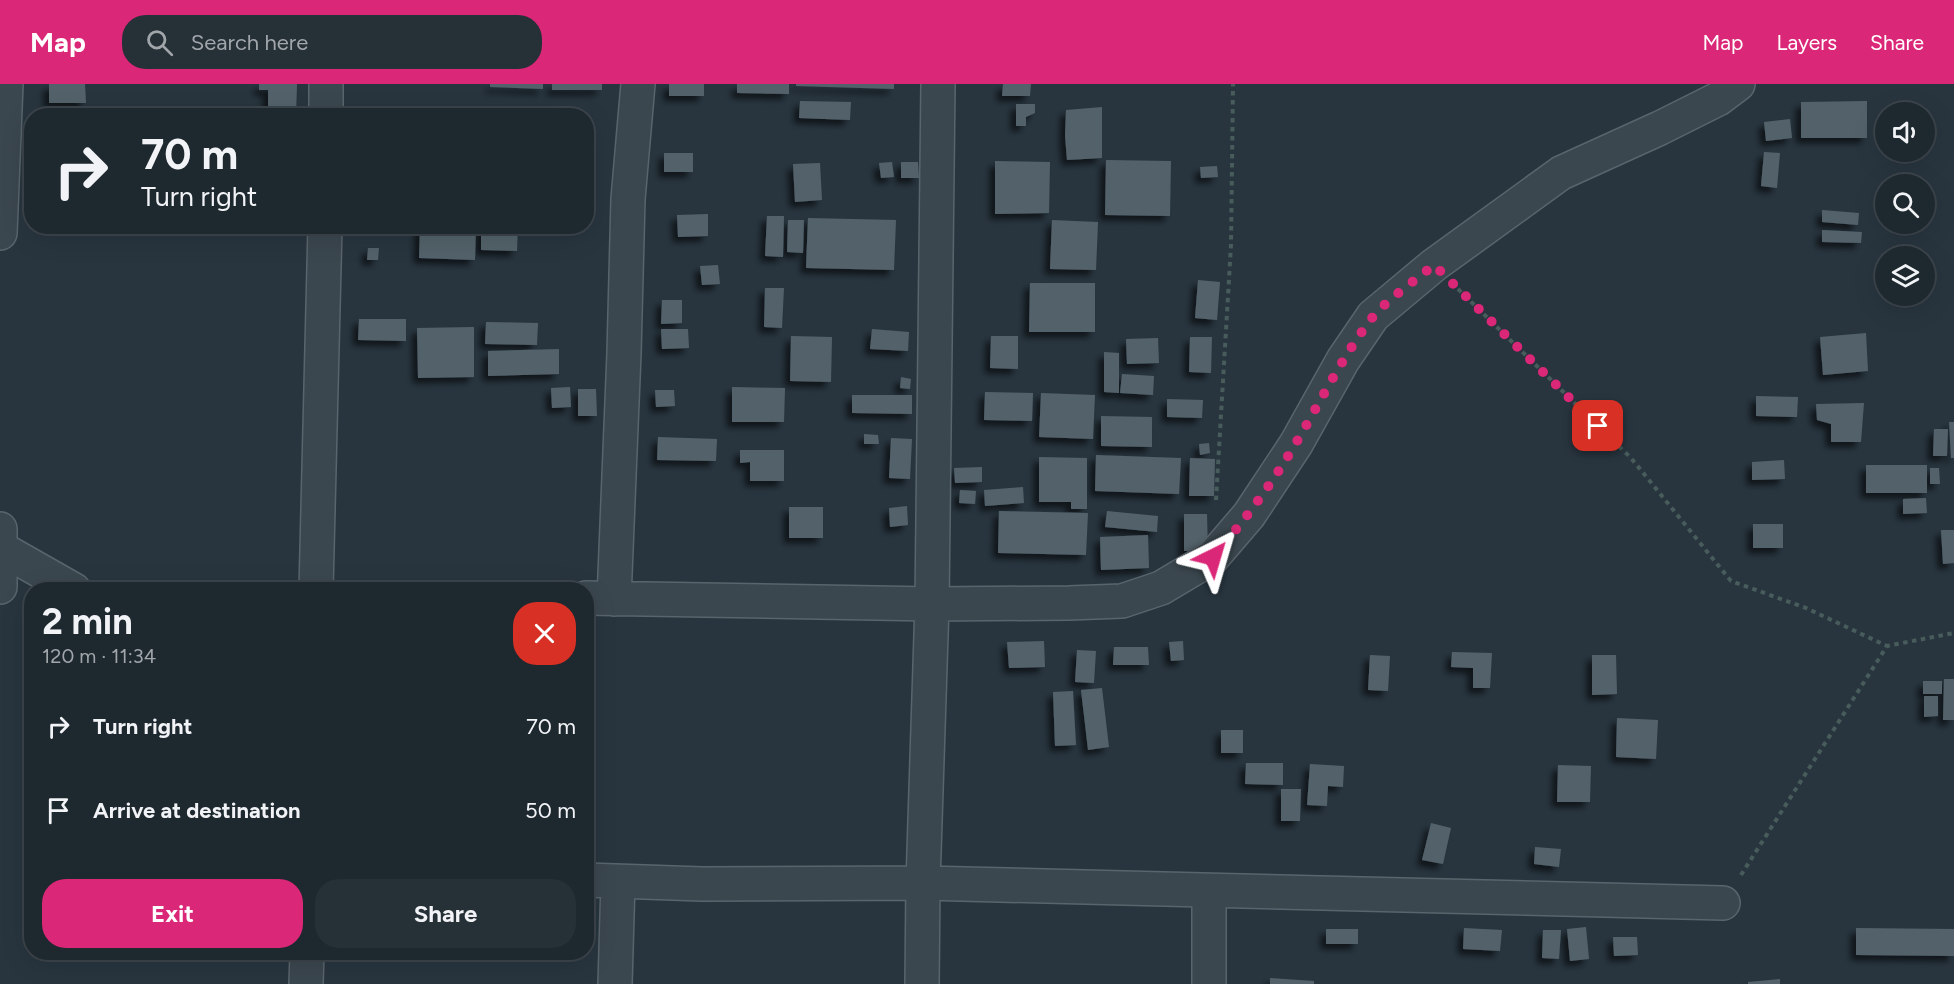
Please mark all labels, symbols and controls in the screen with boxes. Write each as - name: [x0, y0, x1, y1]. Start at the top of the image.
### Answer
- search box: [122, 15, 542, 69]
- text: Map: [30, 25, 86, 59]
- icon: search: [143, 26, 176, 59]
- text: Search here: [191, 29, 308, 56]
- text: Map: [1703, 30, 1743, 55]
- text: Layers: [1776, 30, 1837, 55]
- text: Share: [1870, 30, 1924, 55]
- map controls: [1875, 102, 1935, 306]
- button: sound: [1875, 102, 1935, 162]
- text: 70 m: [141, 129, 238, 180]
- icon: right: [42, 132, 120, 210]
- button: search: [1875, 174, 1935, 234]
- text: Turn right: [141, 180, 257, 213]
- button: layers: [1875, 246, 1935, 306]
- pin: [1572, 400, 1623, 451]
- icon: arrive: [1581, 409, 1614, 442]
- position arrow: [1181, 525, 1245, 589]
- text: 2 min: [42, 600, 133, 643]
- button: close: [513, 602, 576, 665]
- text: 120 m · 11:34: [42, 644, 156, 668]
- icon: right: [42, 710, 75, 743]
- text: Turn right: [93, 713, 192, 740]
- text: 70 m: [526, 713, 576, 740]
- icon: arrive: [42, 794, 75, 827]
- text: Arrive at destination: [93, 797, 301, 824]
- text: 50 m: [525, 797, 576, 824]
- button: Exit: [42, 879, 303, 948]
- button: Share: [315, 879, 576, 948]

